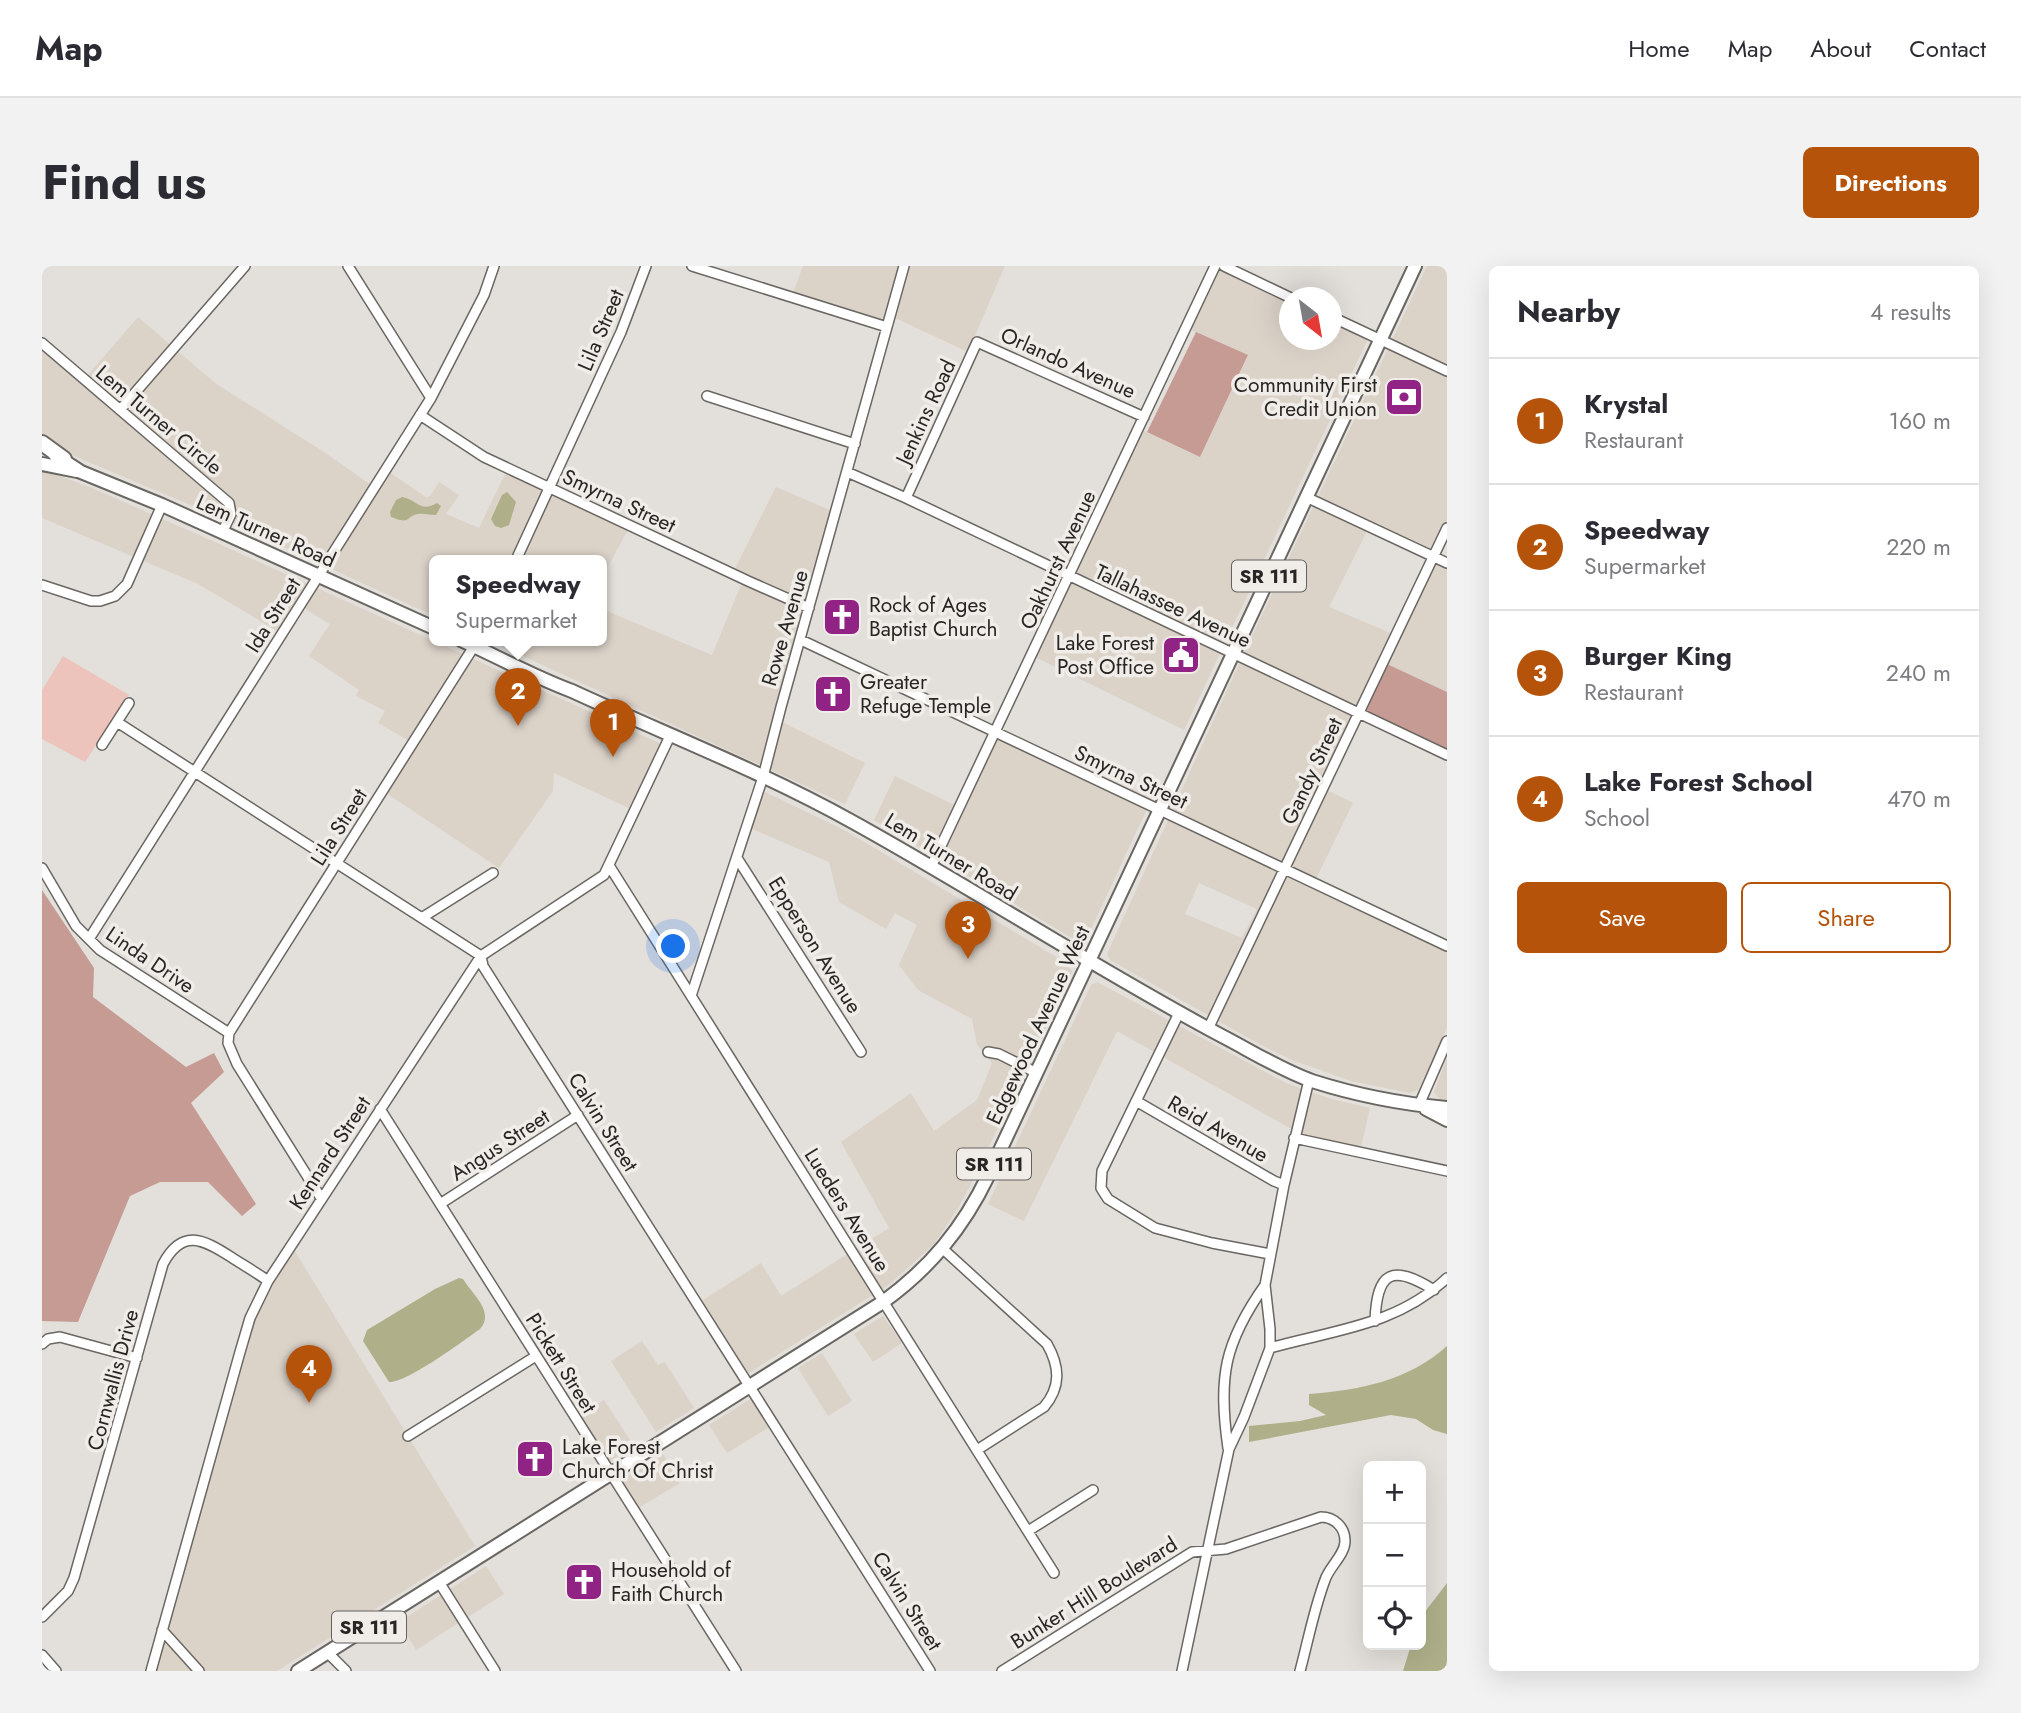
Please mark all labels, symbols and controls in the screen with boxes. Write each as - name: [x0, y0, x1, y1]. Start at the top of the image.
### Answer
- text: Map: [35, 25, 103, 72]
- text: Home: [1628, 31, 1690, 66]
- text: Map: [1728, 31, 1772, 66]
- text: About: [1810, 31, 1871, 66]
- text: Contact: [1909, 31, 1986, 66]
- text: Find us: [42, 147, 206, 217]
- button: Directions: [1803, 147, 1979, 218]
- street label: Lila Street: [570, 284, 632, 376]
- north arrow: [1279, 287, 1342, 350]
- text: Nearby: [1517, 290, 1620, 333]
- text: 4 results: [1870, 295, 1951, 329]
- street label: Orlando Avenue: [996, 320, 1140, 406]
- street label: Jenkins Road: [887, 355, 963, 472]
- street label: Lem Turner Circle: [89, 358, 229, 482]
- place label: Community First Credit Union: [1234, 370, 1377, 424]
- bank icon: Community First Credit Union: [1383, 376, 1425, 418]
- text: Krystal: [1584, 385, 1668, 423]
- text: 1: [1534, 404, 1546, 438]
- text: 160 m: [1889, 404, 1951, 438]
- text: Restaurant: [1584, 423, 1683, 457]
- street label: Smyrna Street: [557, 462, 681, 540]
- street label: Oakhurst Avenue: [1013, 485, 1103, 634]
- street label: Lem Turner Road: [191, 487, 341, 575]
- text: Speedway: [1584, 511, 1709, 549]
- text: 2: [1532, 530, 1548, 564]
- text: 220 m: [1886, 530, 1951, 564]
- text: Supermarket: [1584, 549, 1706, 583]
- popup: [429, 555, 607, 646]
- street label: Tallahassee Avenue: [1090, 557, 1256, 655]
- road number: SR 111: [1232, 560, 1306, 592]
- text: Speedway: [455, 565, 581, 603]
- street label: Rowe Avenue: [754, 566, 816, 690]
- street label: Ida Street: [238, 572, 308, 658]
- place label: Rock of Ages Baptist Church: [869, 590, 997, 644]
- church icon: Rock of Ages Baptist Church: [821, 596, 863, 638]
- text: Supermarket: [455, 603, 577, 637]
- place label: Lake Forest Post Office: [1056, 628, 1154, 682]
- public building icon: Lake Forest Post Office: [1160, 634, 1202, 676]
- text: Burger King: [1584, 637, 1732, 675]
- text: 3: [1533, 656, 1547, 690]
- text: 240 m: [1886, 656, 1951, 690]
- place label: Greater Refuge Temple: [860, 667, 991, 721]
- pin: 2: [495, 668, 541, 726]
- church icon: Greater Refuge Temple: [812, 673, 854, 715]
- text: Restaurant: [1584, 675, 1683, 709]
- pin: 1: [590, 699, 636, 757]
- street label: Gandy Street: [1274, 713, 1350, 829]
- street label: Smyrna Street: [1069, 738, 1193, 816]
- text: Lake Forest School: [1584, 763, 1813, 801]
- street label: Lila Street: [303, 782, 375, 872]
- text: 4: [1532, 782, 1548, 816]
- text: 470 m: [1887, 782, 1951, 816]
- text: School: [1584, 801, 1650, 835]
- street label: Lem Turner Road: [879, 806, 1023, 908]
- street label: Epperson Avenue: [761, 871, 869, 1019]
- button: Save: [1517, 882, 1727, 953]
- button: Share: [1741, 882, 1951, 953]
- pin: 3: [945, 901, 991, 959]
- street label: Linda Drive: [100, 919, 200, 1001]
- street label: Edgewood Avenue West: [979, 921, 1097, 1129]
- your location: [656, 929, 690, 963]
- street label: Calvin Street: [561, 1067, 645, 1177]
- street label: Reid Avenue: [1162, 1088, 1274, 1170]
- street label: Kennard Street: [282, 1090, 378, 1216]
- street label: Angus Street: [445, 1102, 555, 1188]
- street label: Lueders Avenue: [797, 1142, 897, 1278]
- road number: SR 111: [957, 1148, 1031, 1180]
- street label: Cornwallis Drive: [80, 1306, 146, 1454]
- street label: Pickett Street: [518, 1307, 604, 1419]
- pin: 4: [286, 1345, 332, 1403]
- place label: Lake Forest Church Of Christ: [562, 1432, 713, 1486]
- church icon: Lake Forest Church Of Christ: [514, 1438, 556, 1480]
- map controls: [1363, 1461, 1426, 1650]
- button: +: [1363, 1461, 1426, 1524]
- button: −: [1363, 1524, 1426, 1587]
- street label: Bunker Hill Boulevard: [1005, 1530, 1183, 1656]
- street label: Calvin Street: [865, 1546, 949, 1656]
- place label: Household of Faith Church: [611, 1555, 732, 1609]
- church icon: Household of Faith Church: [563, 1561, 605, 1603]
- button: locate: [1363, 1587, 1426, 1650]
- road number: SR 111: [332, 1611, 406, 1642]

